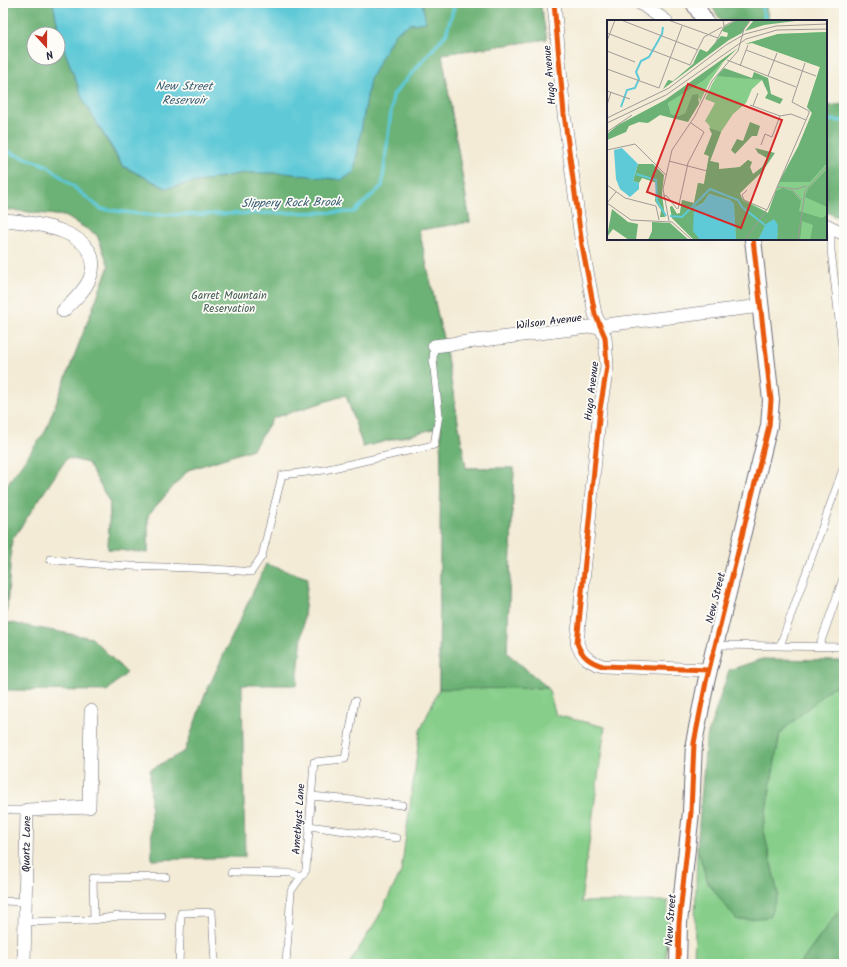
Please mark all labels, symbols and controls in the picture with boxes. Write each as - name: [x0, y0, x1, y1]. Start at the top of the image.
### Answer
- inset map: [607, 20, 827, 240]
- north arrow: [26, 26, 66, 66]
- street label: Hugo Avenue: [538, 44, 562, 106]
- text: N: [43, 45, 56, 64]
- water label: New Street Reservoir: [156, 77, 215, 110]
- water label: Slippery Rock Brook: [241, 193, 343, 213]
- park label: Garret Mountain Reservation: [191, 287, 267, 318]
- street label: Wilson Avenue: [515, 309, 583, 335]
- street label: Hugo Avenue: [579, 360, 605, 422]
- street label: New Street: [701, 570, 731, 625]
- street label: Amethyst Lane: [288, 783, 310, 855]
- street label: Quartz Lane: [18, 815, 36, 872]
- street label: New Street: [660, 893, 682, 947]

